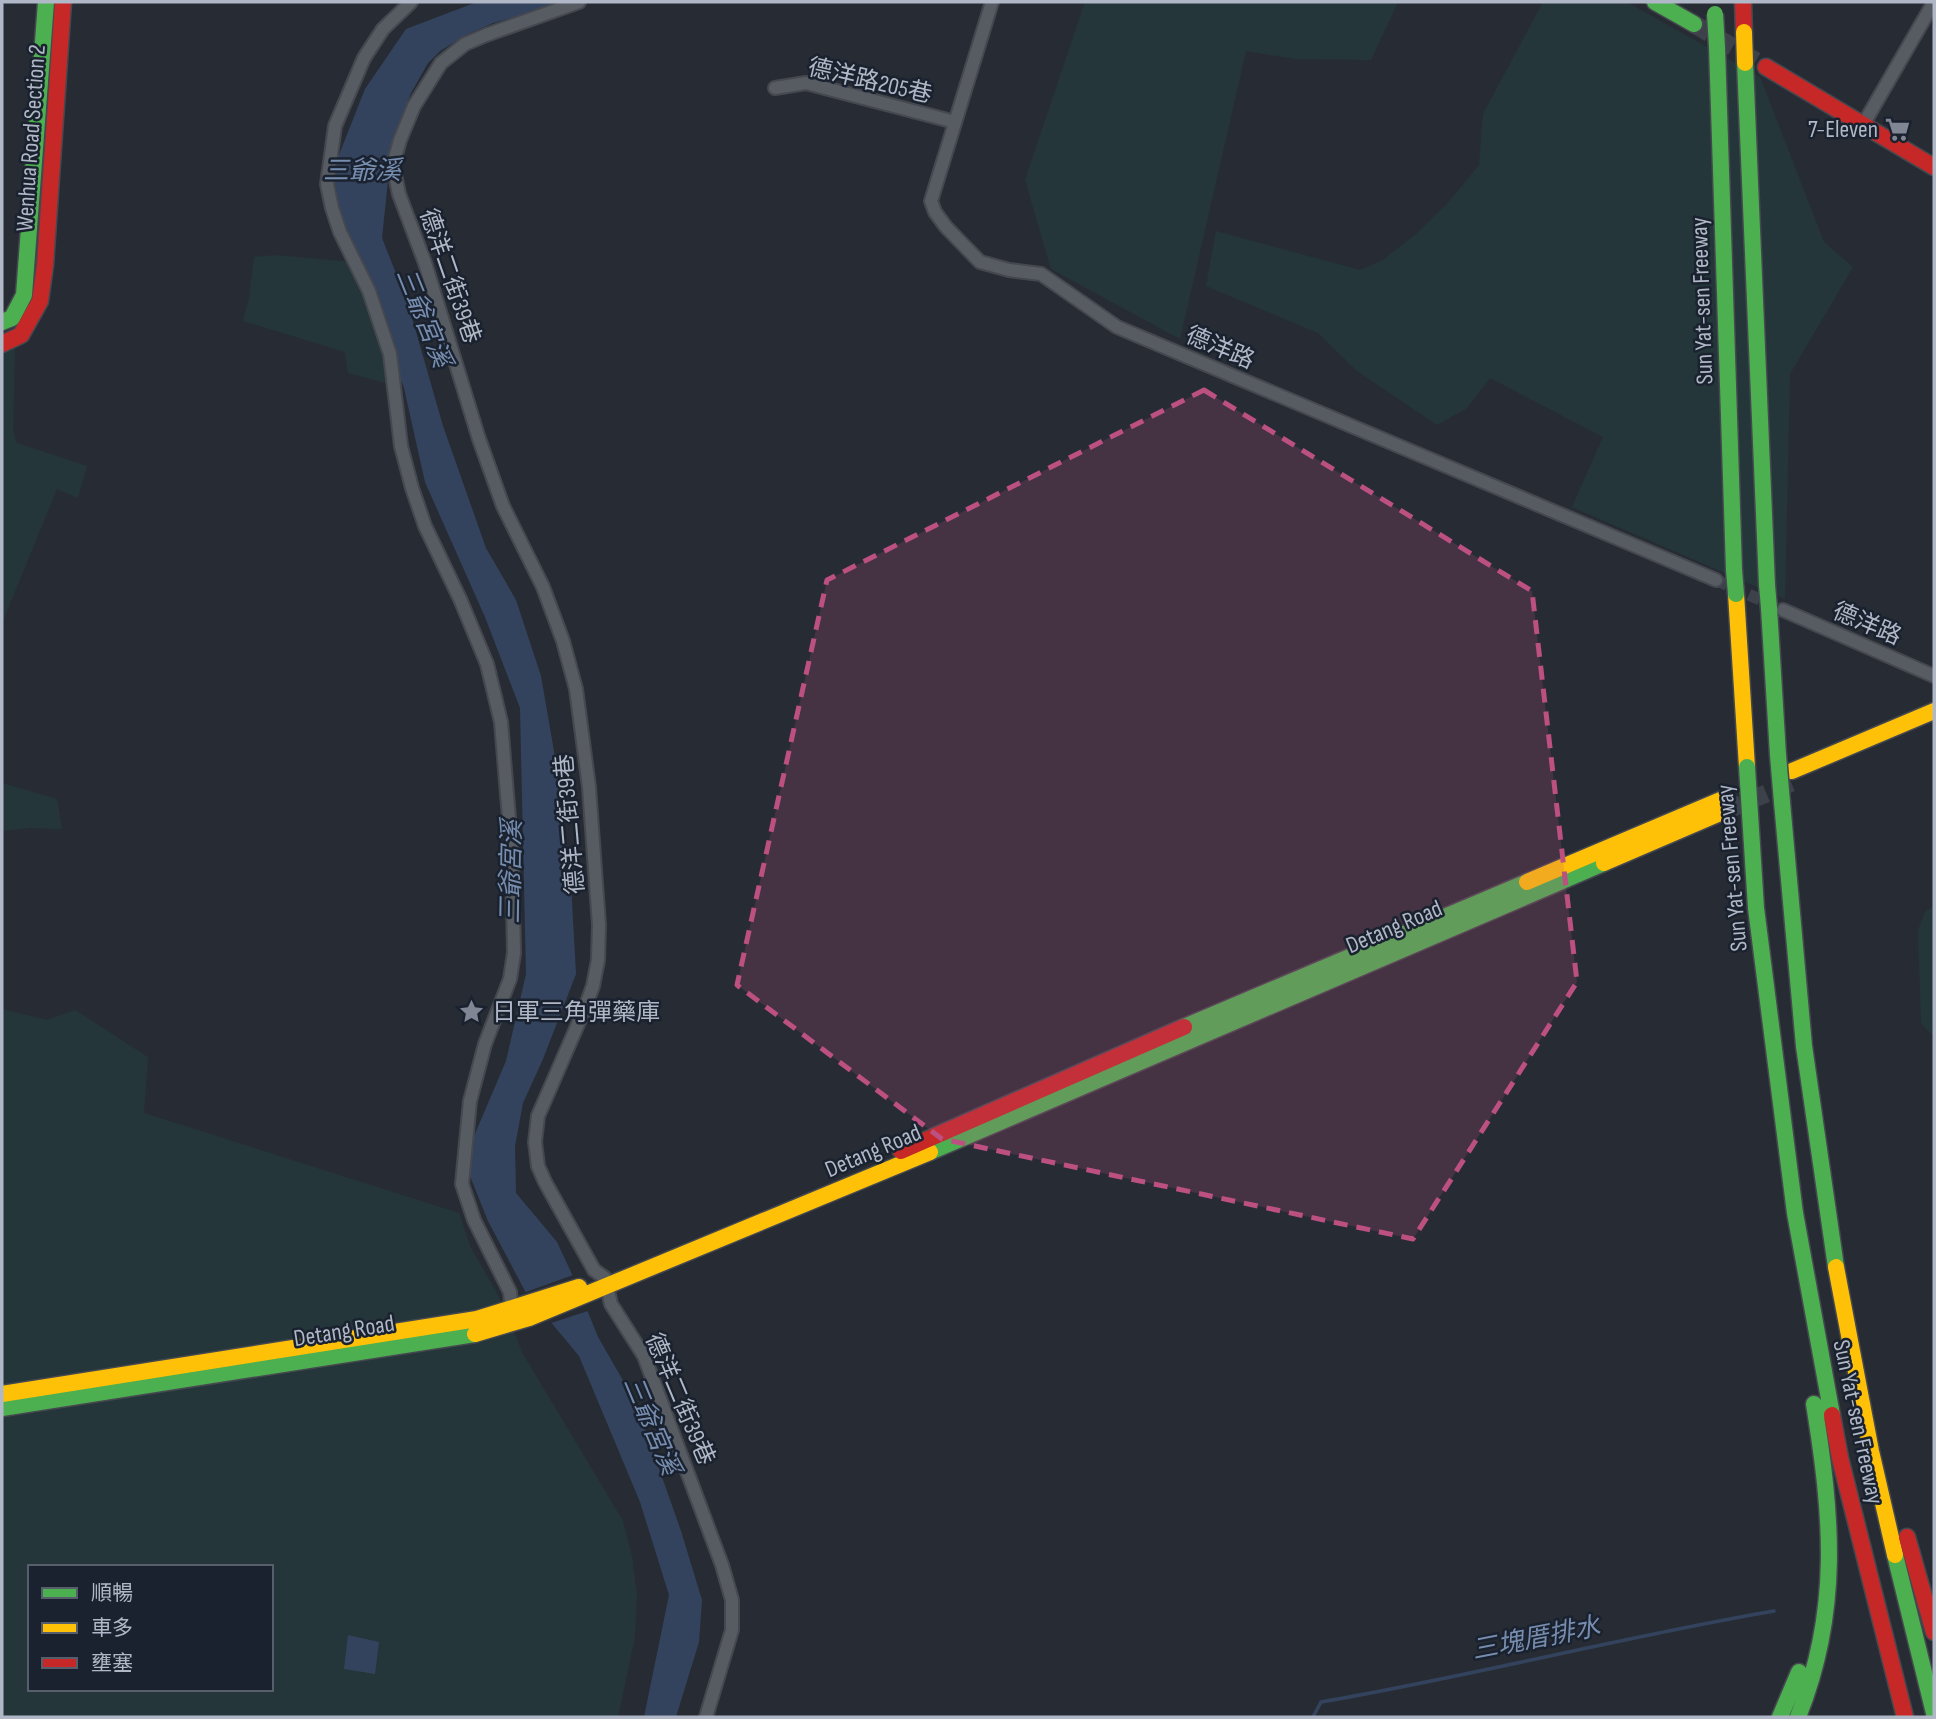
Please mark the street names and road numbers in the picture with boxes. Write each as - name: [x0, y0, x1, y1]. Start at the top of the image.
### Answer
- street label: Wenhua Road Section 2: [10, 44, 52, 232]
- street label: 德洋路205巷: [805, 53, 935, 109]
- street label: 德洋二街39巷: [413, 205, 487, 347]
- street label: Sun Yat-sen Freeway: [1685, 217, 1719, 385]
- street label: 德洋路: [1181, 321, 1259, 375]
- street label: 德洋路: [1828, 597, 1906, 651]
- street label: 德洋二街39巷: [549, 753, 591, 895]
- street label: Sun Yat-sen Freeway: [1710, 783, 1754, 953]
- street label: Detang Road: [1342, 894, 1446, 960]
- street label: Detang Road: [821, 1118, 925, 1184]
- street label: Detang Road: [292, 1309, 396, 1353]
- street label: 德洋二街39巷: [639, 1329, 721, 1469]
- street label: Sun Yat-sen Freeway: [1826, 1337, 1890, 1507]

